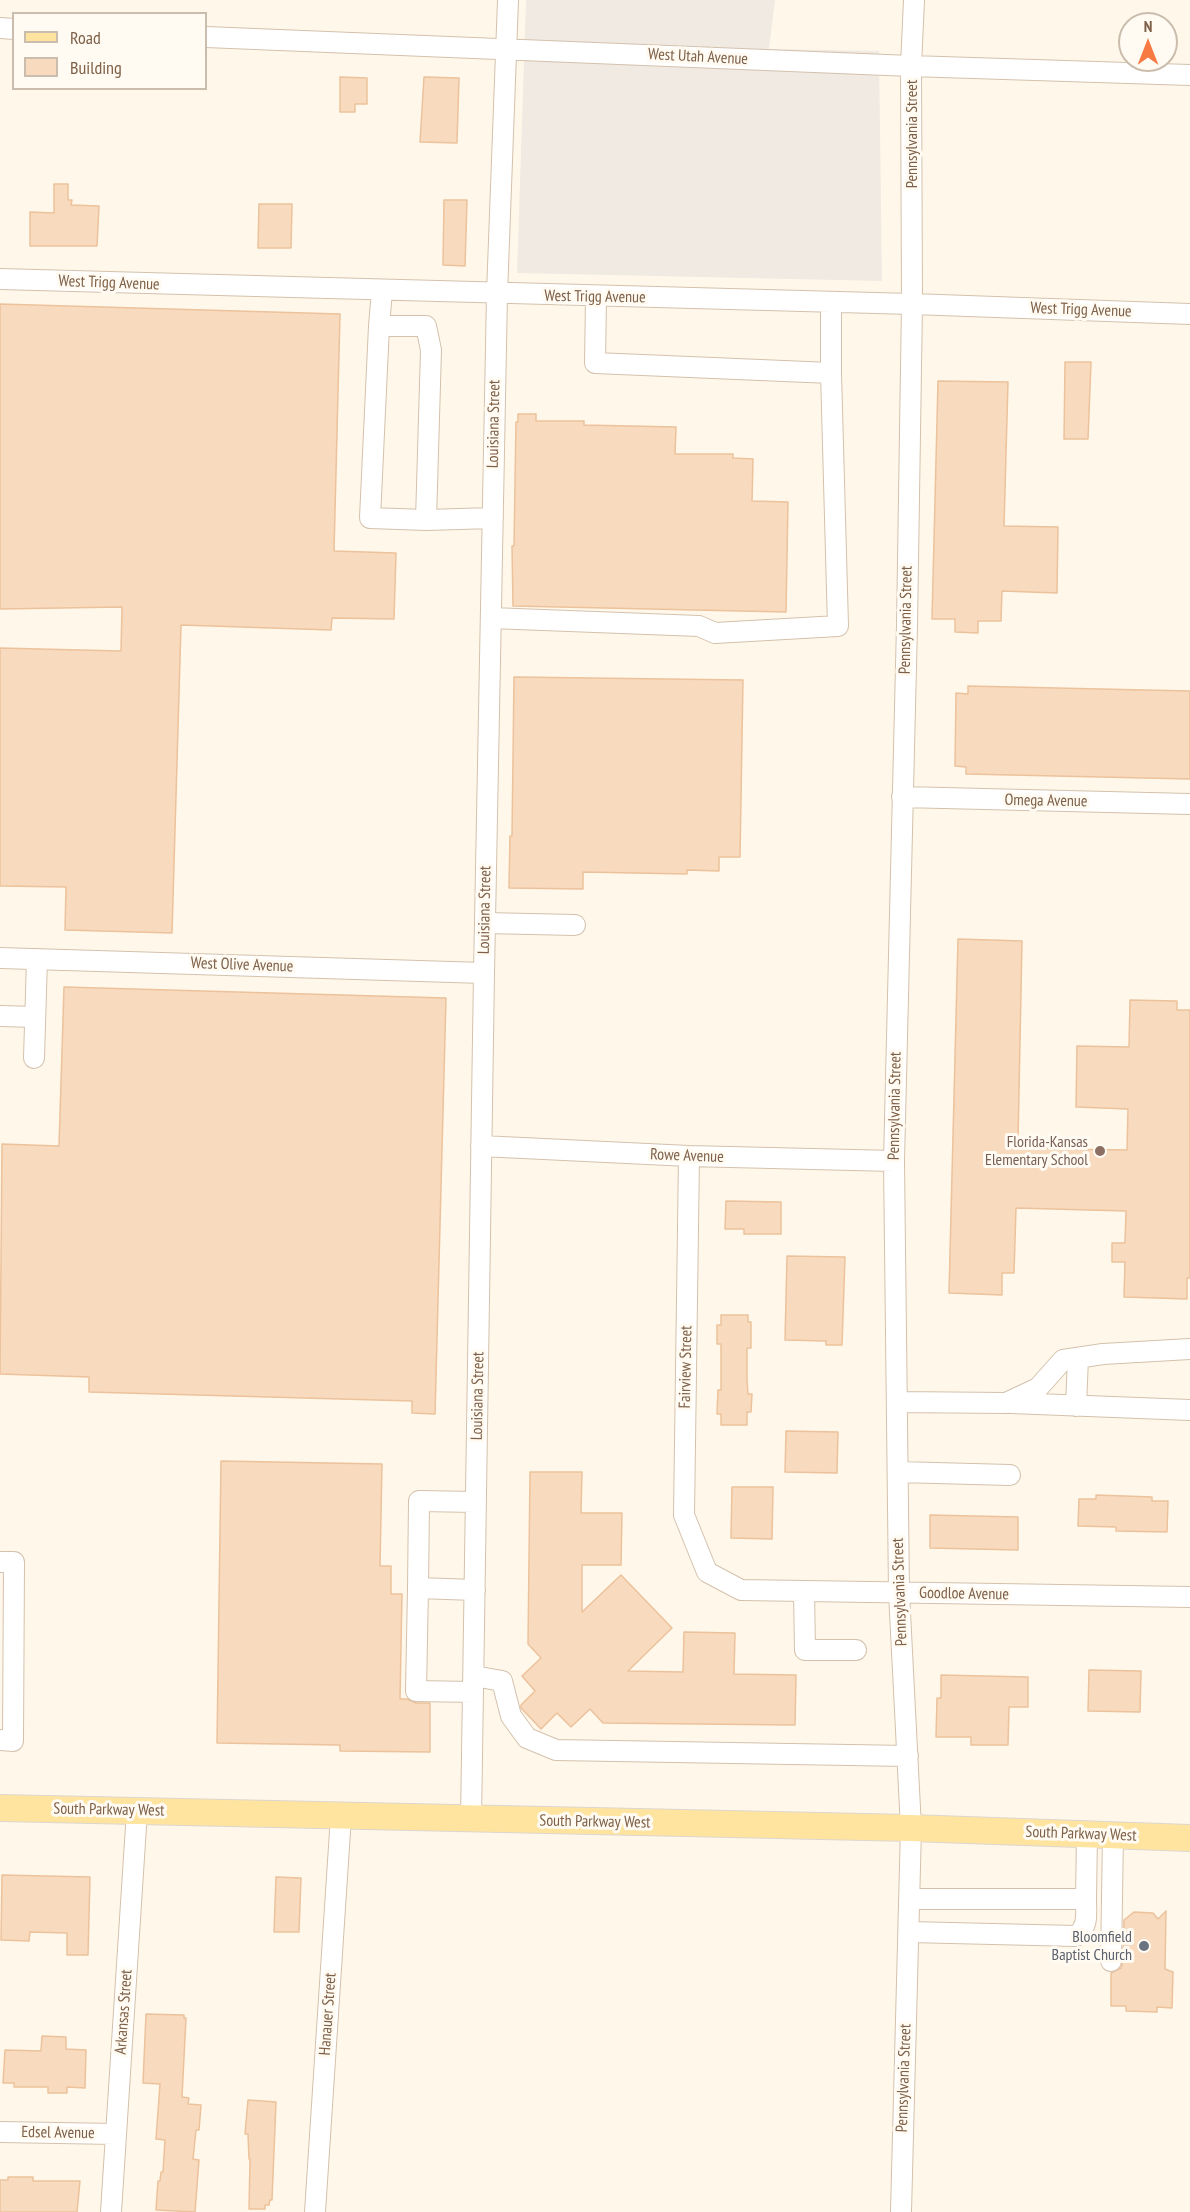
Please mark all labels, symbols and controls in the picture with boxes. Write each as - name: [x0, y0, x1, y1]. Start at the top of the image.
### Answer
- legend: [12, 12, 207, 90]
- north arrow: [1118, 12, 1178, 72]
- text: N: [1144, 16, 1152, 36]
- text: Road: [70, 26, 101, 49]
- street label: West Utah Avenue: [648, 45, 748, 69]
- text: Building: [70, 56, 122, 79]
- street label: Pennsylvania Street: [902, 80, 922, 188]
- street label: West Trigg Avenue: [58, 272, 160, 294]
- street label: West Trigg Avenue: [544, 287, 646, 307]
- street label: West Trigg Avenue: [1030, 299, 1132, 321]
- street label: Louisiana Street: [484, 380, 504, 468]
- street label: Pennsylvania Street: [895, 566, 917, 674]
- street label: Omega Avenue: [1004, 791, 1088, 811]
- street label: Louisiana Street: [475, 866, 495, 954]
- street label: West Olive Avenue: [190, 954, 294, 976]
- street label: Pennsylvania Street: [884, 1052, 906, 1160]
- place label: Florida-Kansas Elementary School: [985, 1132, 1088, 1170]
- marker: Florida-Kansas Elementary School: [1093, 1144, 1107, 1158]
- street label: Rowe Avenue: [650, 1145, 724, 1167]
- street label: Fairview Street: [676, 1325, 696, 1409]
- street label: Louisiana Street: [468, 1352, 488, 1440]
- street label: Pennsylvania Street: [889, 1537, 911, 1647]
- street label: Goodloe Avenue: [919, 1584, 1009, 1604]
- street label: South Parkway West: [53, 1799, 165, 1821]
- street label: South Parkway West: [539, 1811, 651, 1833]
- street label: South Parkway West: [1025, 1822, 1137, 1846]
- place label: Bloomfield Baptist Church: [1052, 1927, 1132, 1965]
- marker: Bloomfield Baptist Church: [1137, 1939, 1151, 1953]
- street label: Arkansas Street: [111, 1969, 137, 2055]
- street label: Hanauer Street: [316, 1972, 340, 2056]
- street label: Pennsylvania Street: [893, 2023, 915, 2133]
- street label: Edsel Avenue: [21, 2123, 95, 2143]

